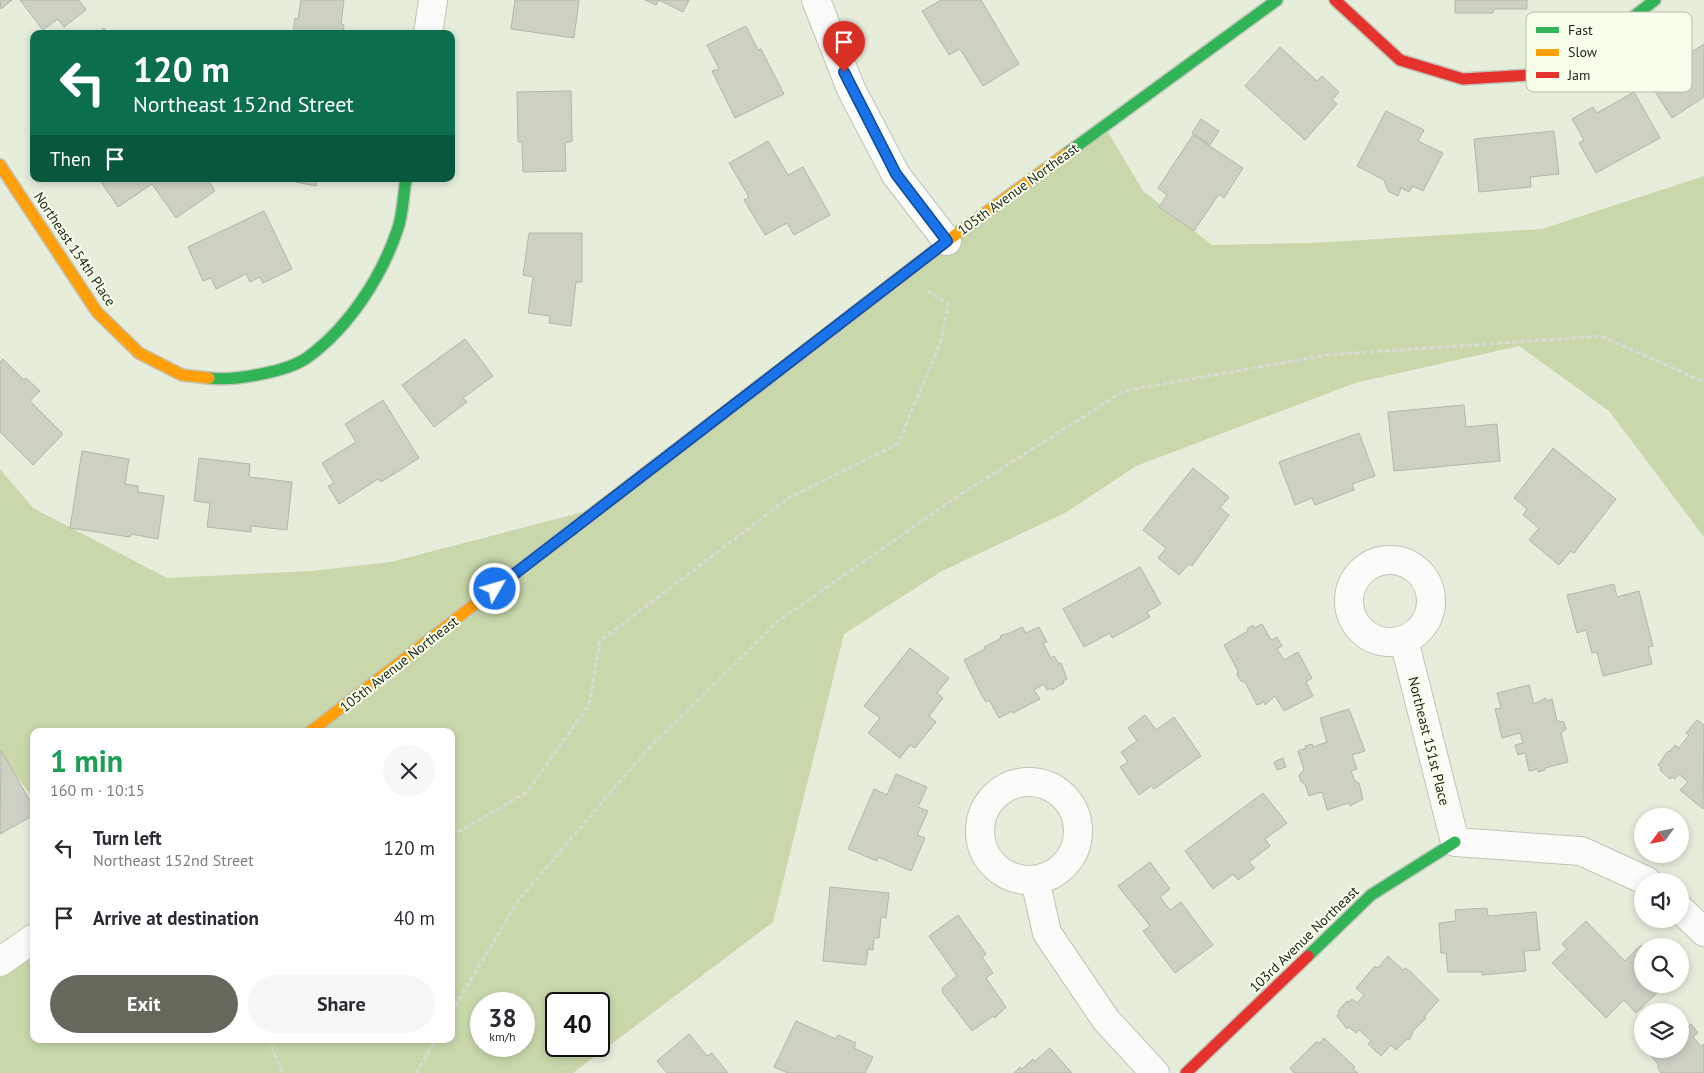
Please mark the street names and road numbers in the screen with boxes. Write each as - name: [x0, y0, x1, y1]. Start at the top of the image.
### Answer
- street label: 105th Avenue Northeast: [954, 139, 1082, 239]
- street label: Northeast 154th Place: [30, 188, 120, 310]
- street label: 105th Avenue Northeast: [336, 612, 462, 716]
- street label: Northeast 151st Place: [1404, 675, 1454, 807]
- street label: 103rd Avenue Northeast: [1246, 882, 1363, 996]

